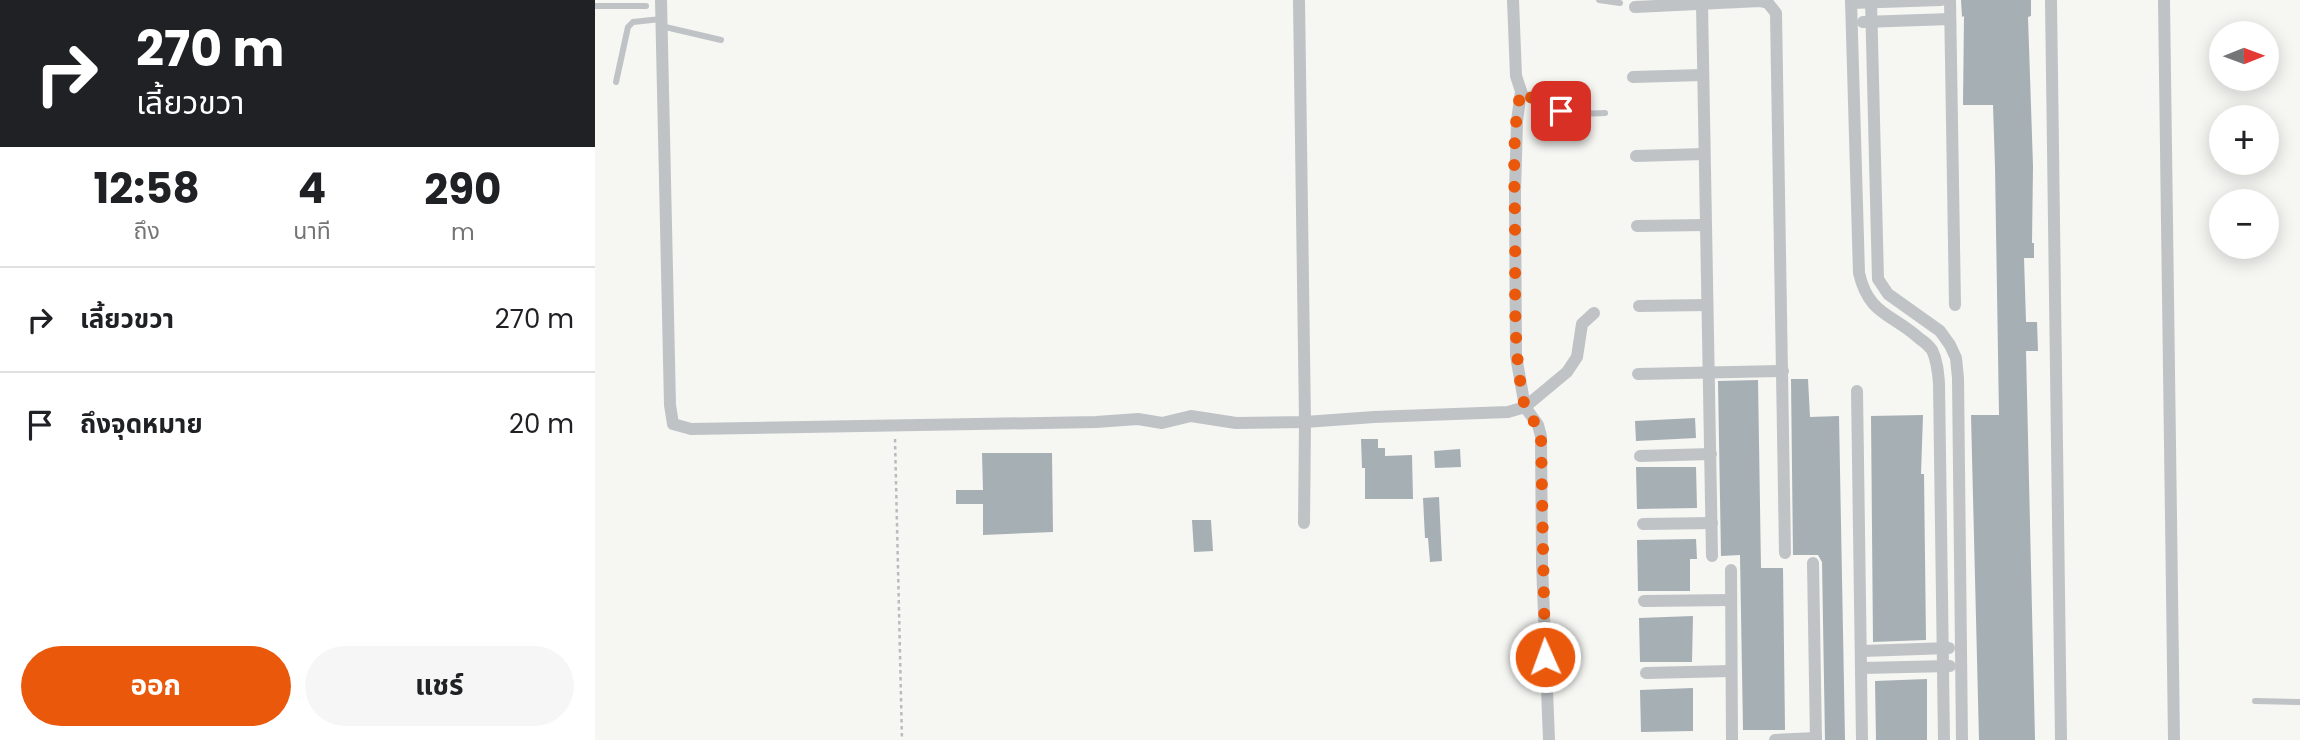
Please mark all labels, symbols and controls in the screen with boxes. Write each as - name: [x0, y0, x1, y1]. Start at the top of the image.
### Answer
- text: 270 m: [136, 15, 284, 83]
- north arrow: [2209, 21, 2279, 91]
- map controls: [2209, 21, 2279, 259]
- icon: right: [21, 28, 112, 119]
- text: เลี้ยวขวา: [136, 80, 244, 125]
- pin: [1531, 81, 1591, 141]
- icon: arrive: [1542, 92, 1580, 130]
- button: +: [2209, 105, 2279, 175]
- text: 12:58: [94, 159, 200, 218]
- text: 4: [298, 159, 326, 218]
- text: 290: [424, 160, 501, 219]
- button: −: [2209, 189, 2279, 259]
- text: ถึง: [134, 215, 160, 247]
- text: นาที: [293, 215, 331, 247]
- text: m: [451, 216, 475, 248]
- icon: right: [21, 301, 59, 339]
- text: เลี้ยวขวา: [80, 301, 174, 337]
- text: 270 m: [495, 301, 574, 337]
- icon: arrive: [21, 406, 59, 444]
- text: ถึงจุดหมาย: [80, 406, 203, 442]
- text: 20 m: [509, 406, 574, 442]
- position arrow: [1508, 620, 1582, 694]
- button: ออก: [21, 646, 291, 726]
- button: แชร์: [305, 646, 574, 726]

